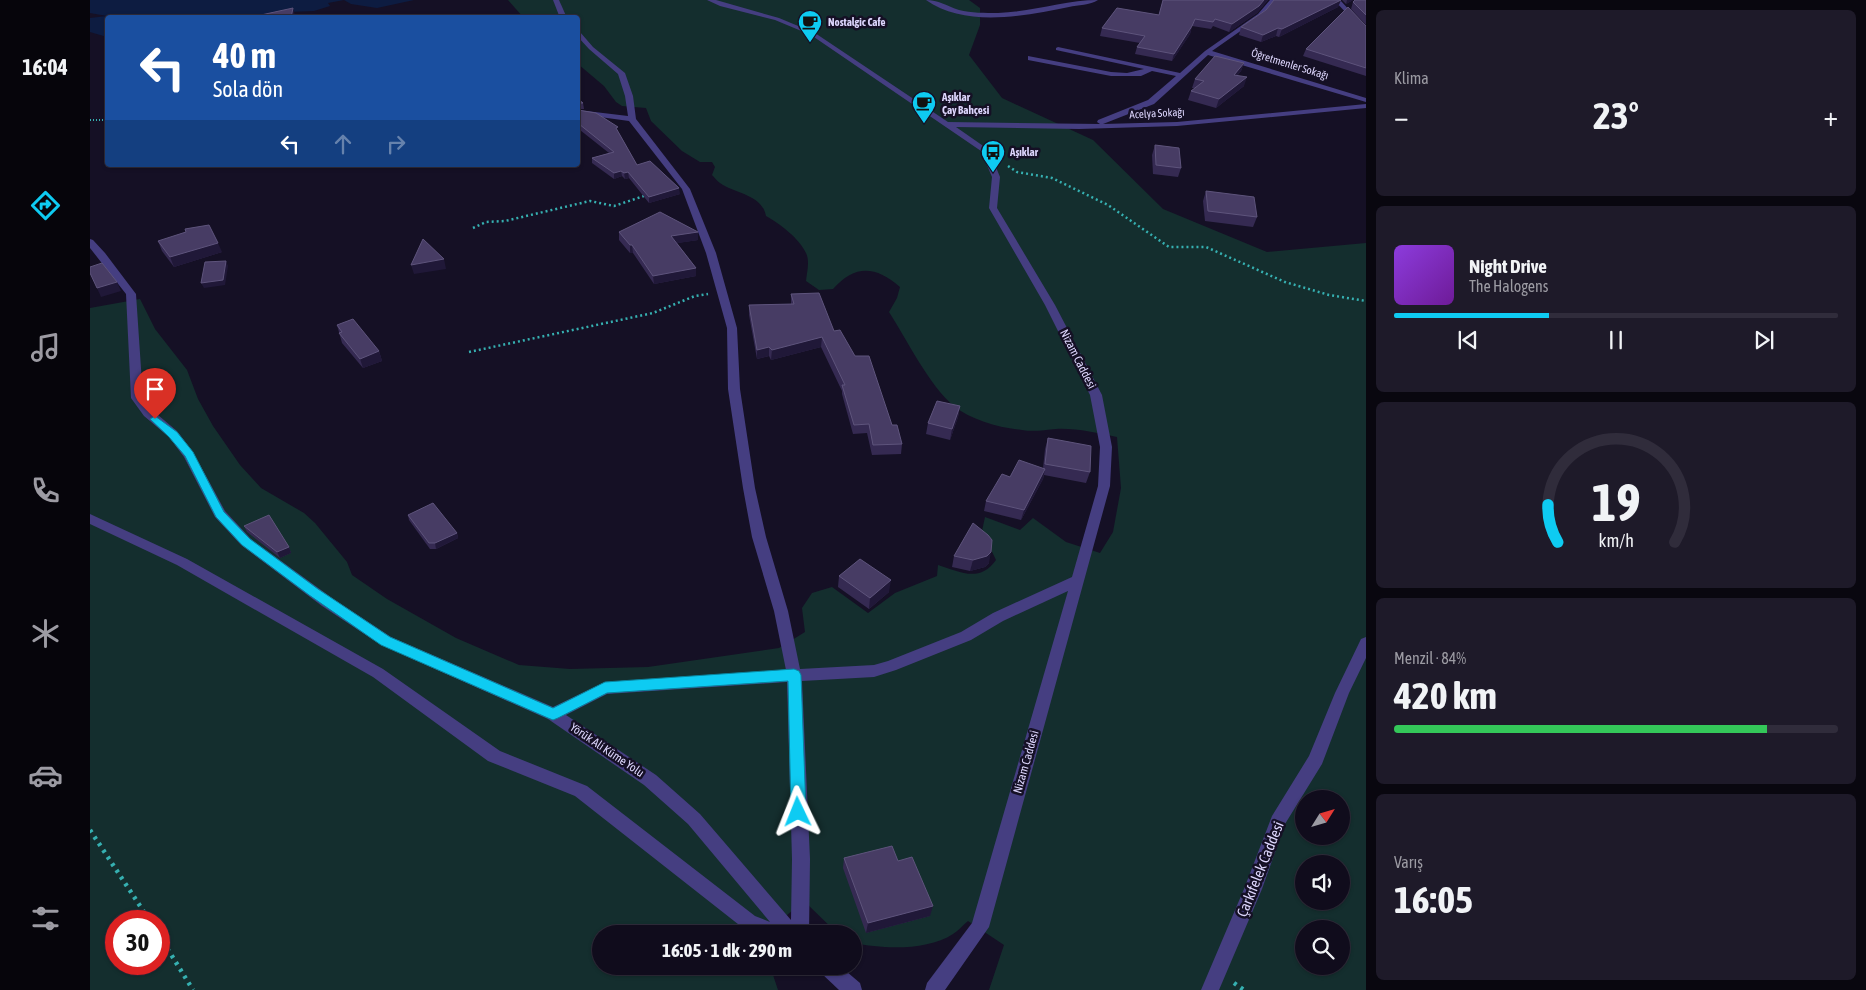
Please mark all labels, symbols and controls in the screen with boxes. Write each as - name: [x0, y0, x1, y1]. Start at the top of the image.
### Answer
- cafe icon: Nostalgic Cafe: [797, 9, 823, 43]
- place label: Nostalgic Cafe: [828, 16, 886, 28]
- icon: left: [130, 35, 195, 100]
- text: 40 m: [213, 35, 276, 75]
- street label: Öğretmenler Sokağı: [1250, 47, 1330, 81]
- text: 16:04: [22, 54, 68, 80]
- text: Klima: [1394, 69, 1429, 87]
- text: Sola dön: [213, 76, 283, 102]
- cafe icon: Aşıklar Çay Bahçesi: [911, 90, 937, 124]
- place label: Aşıklar Çay Bahçesi: [941, 91, 990, 116]
- text: 23°: [1593, 94, 1639, 137]
- text: −: [1394, 100, 1409, 132]
- text: +: [1823, 100, 1838, 132]
- street label: Acelya Sokağı: [1129, 106, 1185, 120]
- icon: left: [276, 130, 304, 158]
- icon: ahead: [329, 130, 357, 158]
- icon: right: [382, 130, 410, 158]
- bus stop icon: Aşıklar: [980, 139, 1006, 173]
- place label: Aşıklar: [1009, 146, 1039, 158]
- icon: directions: [28, 188, 63, 223]
- text: Night Drive: [1469, 255, 1547, 277]
- text: The Halogens: [1469, 277, 1549, 295]
- icon: previous: [1454, 326, 1482, 354]
- icon: pause: [1602, 326, 1630, 354]
- icon: next: [1750, 326, 1778, 354]
- street label: Nizam Caddesi: [1057, 327, 1099, 391]
- icon: music: [28, 330, 63, 365]
- pin: [134, 368, 176, 419]
- icon: arrive: [141, 375, 169, 403]
- text: 19: [1592, 472, 1640, 532]
- icon: phone: [28, 473, 63, 508]
- text: km/h: [1598, 530, 1634, 551]
- icon: climate: [28, 616, 63, 651]
- text: Menzil · 84%: [1394, 649, 1466, 667]
- text: 420 km: [1394, 674, 1497, 717]
- street label: Yörük Ali Küme Yolu: [567, 720, 647, 780]
- street label: Nizam Caddesi: [1010, 729, 1042, 795]
- icon: car: [28, 758, 63, 793]
- position arrow: [771, 785, 823, 837]
- north arrow: [1295, 790, 1350, 845]
- map controls: [1295, 790, 1350, 975]
- street label: Çarkıfelek Caddesi: [1233, 819, 1287, 919]
- text: Varış: [1394, 853, 1423, 871]
- button: sound: [1295, 855, 1350, 910]
- text: 16:05: [1394, 878, 1473, 921]
- icon: filters: [28, 901, 63, 936]
- speed limit sign: 30: [105, 910, 170, 975]
- button: search: [1295, 920, 1350, 975]
- text: 16:05 · 1 dk · 290 m: [662, 939, 792, 961]

